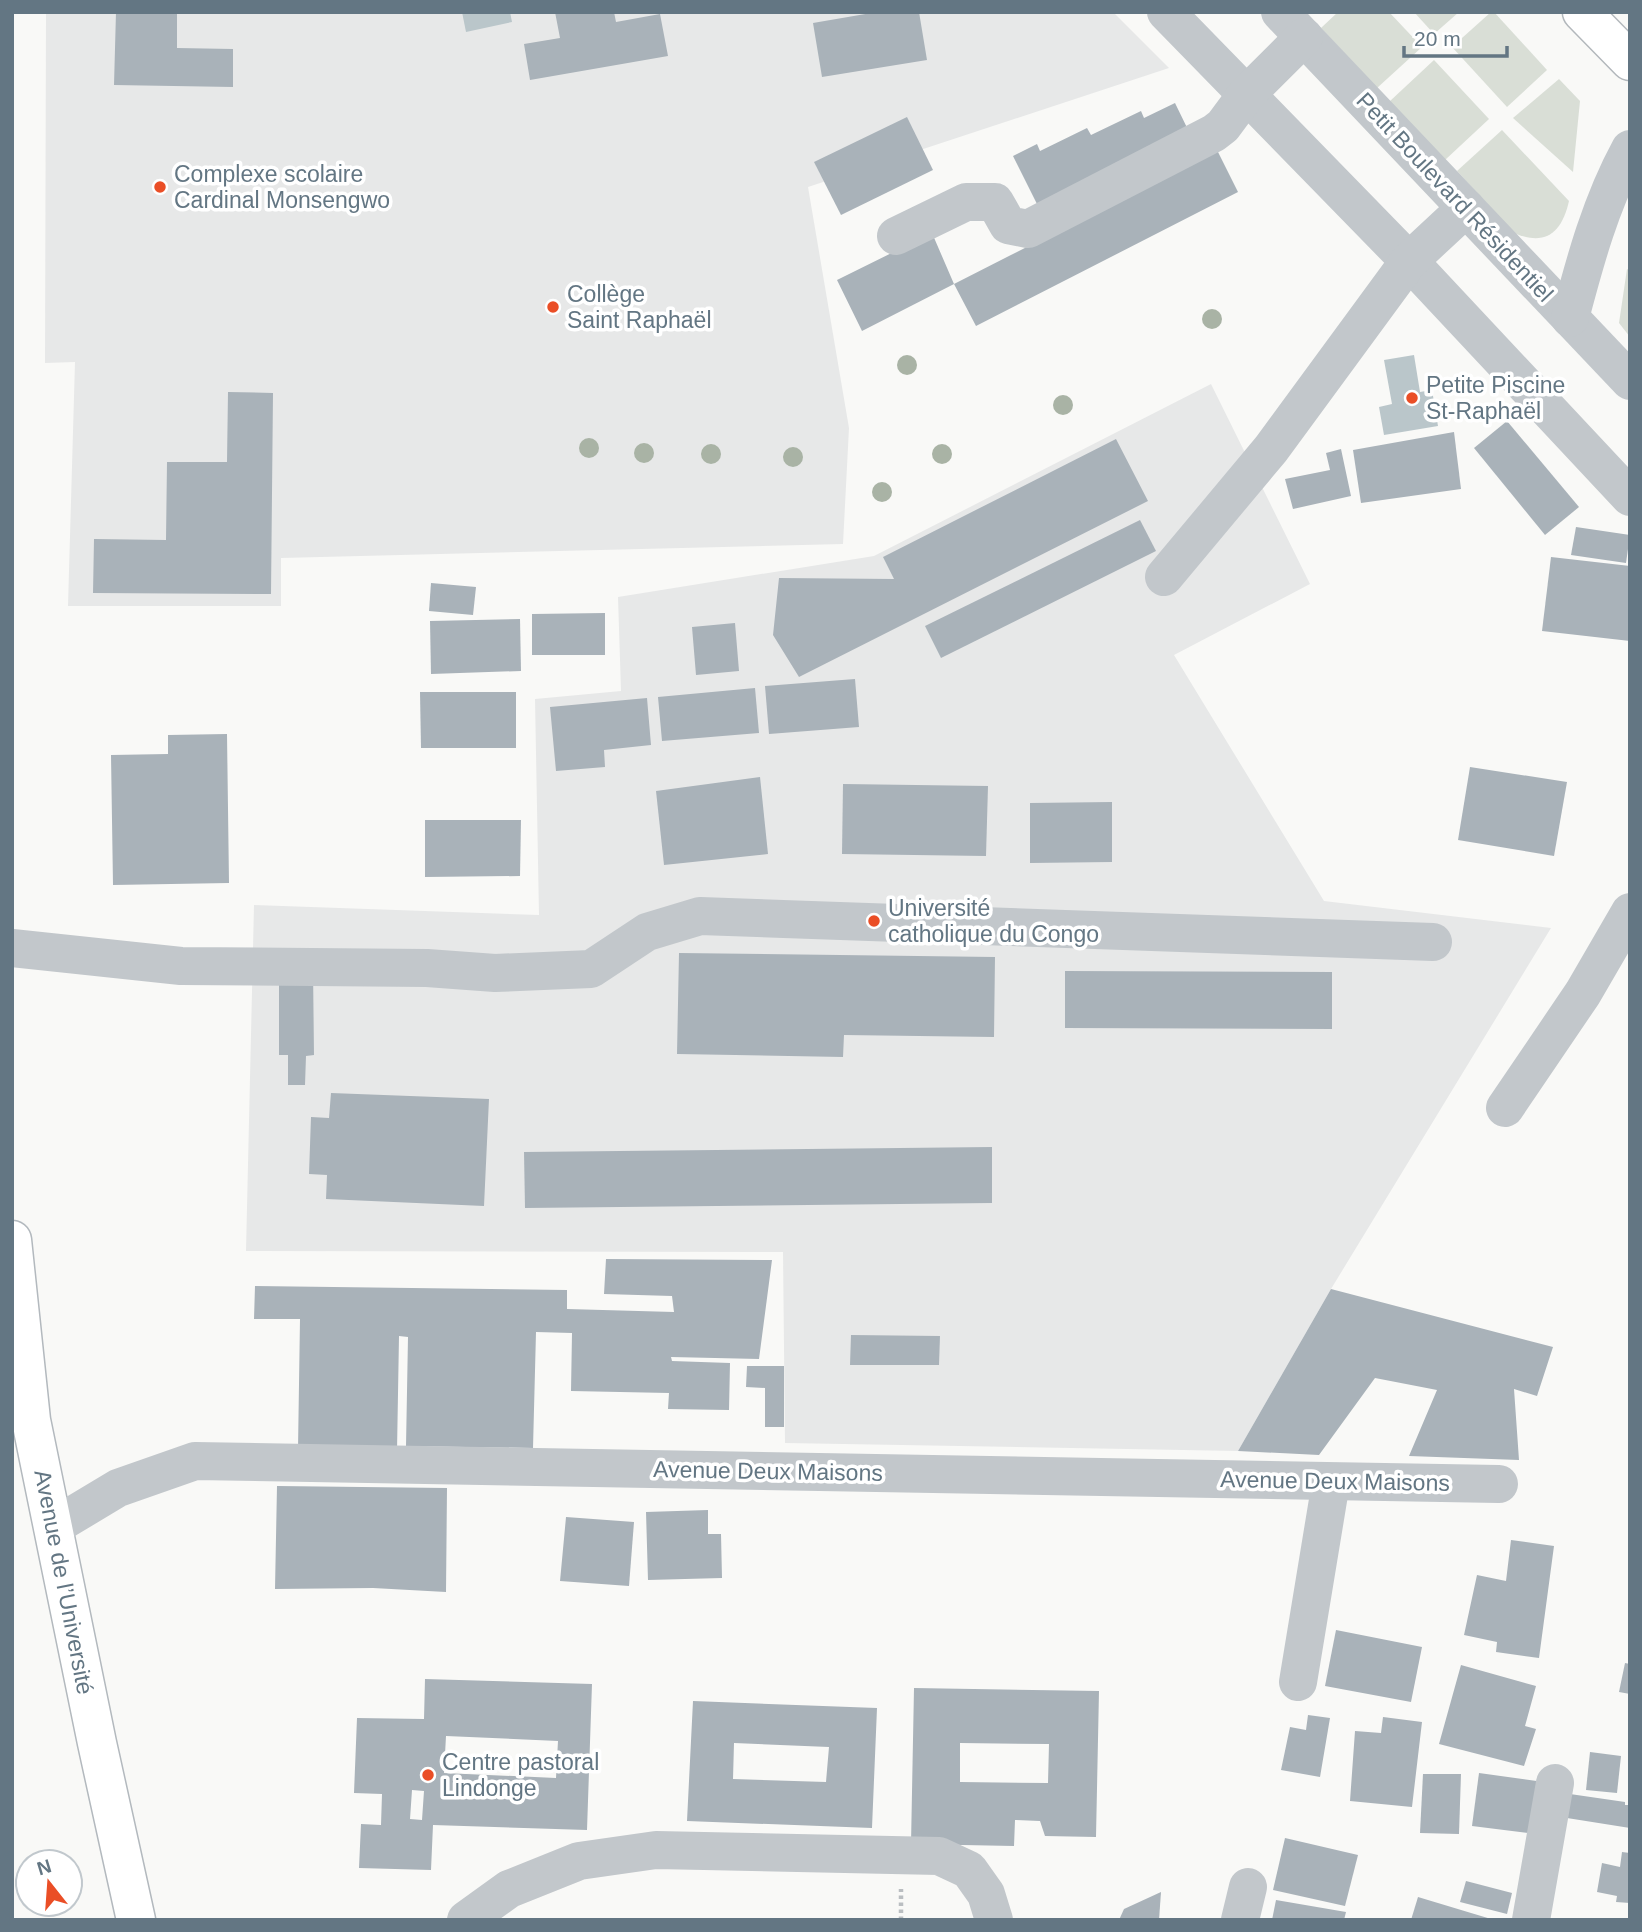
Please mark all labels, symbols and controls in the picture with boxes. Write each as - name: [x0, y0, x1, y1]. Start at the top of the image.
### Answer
- scale bar: [1404, 14, 1507, 58]
- text: 20 m: [1414, 27, 1461, 50]
- street label: Petit Boulevard Résidentiel: [1351, 87, 1559, 307]
- place label: Complexe scolaire Cardinal Monsengwo: [174, 161, 390, 213]
- marker: Complexe scolaire Cardinal Monsengwo: [152, 179, 168, 195]
- place label: Collège Saint Raphaël: [567, 281, 712, 333]
- marker: Collège Saint Raphaël: [545, 299, 561, 315]
- place label: Petite Piscine St-Raphaël: [1426, 372, 1565, 424]
- marker: Petite Piscine St-Raphaël: [1404, 390, 1420, 406]
- place label: Université catholique du Congo: [888, 895, 1099, 947]
- marker: Université catholique du Congo: [866, 913, 882, 929]
- street label: Avenue Deux Maisons: [653, 1456, 883, 1486]
- street label: Avenue Deux Maisons: [1220, 1466, 1450, 1496]
- street label: Avenue de l’Université: [29, 1467, 99, 1697]
- place label: Centre pastoral Lindonge: [442, 1749, 599, 1801]
- marker: Centre pastoral Lindonge: [420, 1767, 436, 1783]
- north arrow: [14, 1848, 84, 1918]
- text: N: [35, 1855, 54, 1879]

